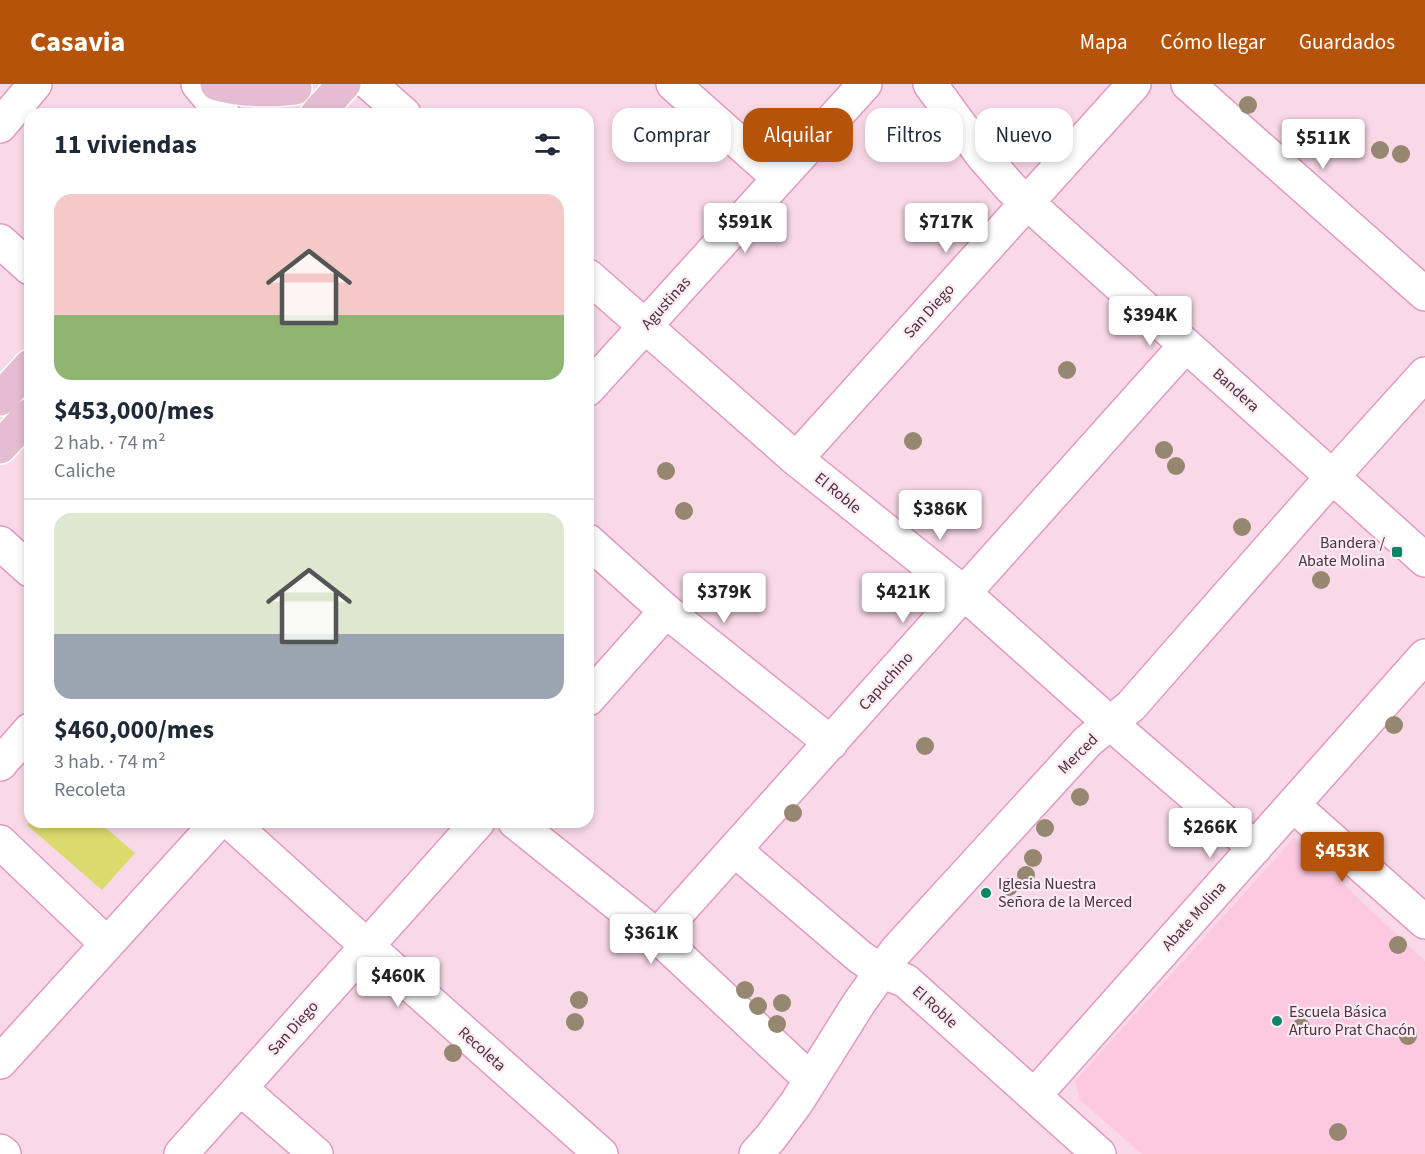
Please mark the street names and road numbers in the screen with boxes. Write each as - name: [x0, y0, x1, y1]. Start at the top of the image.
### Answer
- street label: Agustinas: [636, 271, 696, 334]
- street label: San Diego: [899, 279, 959, 343]
- street label: Bandera: [1208, 363, 1264, 417]
- street label: El Roble: [810, 467, 866, 519]
- street label: Capuchino: [854, 647, 918, 715]
- street label: Merced: [1053, 729, 1103, 779]
- street label: Abate Molina: [1157, 876, 1231, 956]
- street label: El Roble: [907, 981, 963, 1033]
- street label: San Diego: [263, 996, 323, 1060]
- street label: Recoleta: [453, 1022, 511, 1076]

